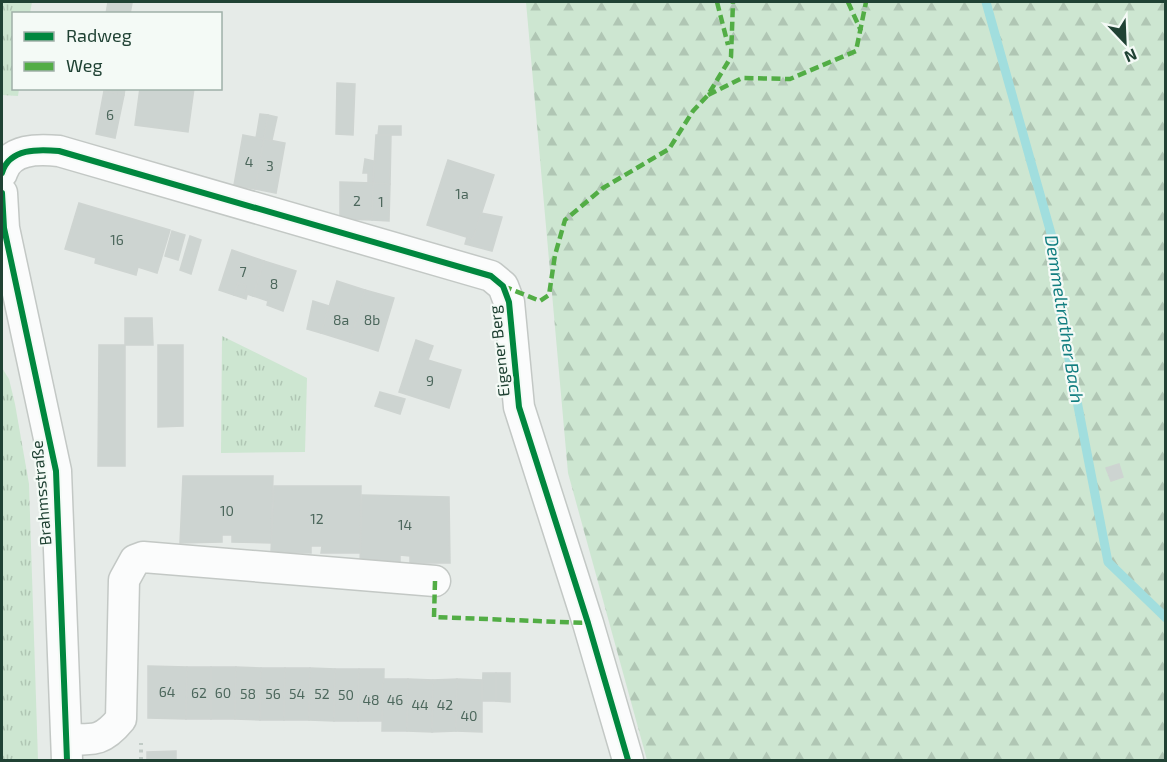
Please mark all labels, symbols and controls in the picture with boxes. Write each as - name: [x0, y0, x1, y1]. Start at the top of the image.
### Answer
- legend: [12, 12, 222, 90]
- north arrow: [1095, 12, 1155, 72]
- text: Radweg: [66, 24, 132, 46]
- text: N: [1122, 45, 1140, 67]
- text: Weg: [66, 54, 102, 76]
- house number: 6: [106, 106, 114, 123]
- house number: 4: [245, 153, 253, 170]
- house number: 3: [266, 157, 274, 174]
- house number: 1a: [455, 185, 469, 202]
- house number: 2: [353, 192, 361, 209]
- house number: 1: [378, 193, 384, 210]
- house number: 16: [110, 231, 124, 248]
- water label: Demmeltrather Bach: [1041, 233, 1089, 405]
- house number: 7: [239, 263, 247, 280]
- house number: 8: [270, 275, 278, 292]
- street label: Eigener Berg: [484, 304, 513, 398]
- house number: 8a: [333, 311, 349, 328]
- house number: 8b: [364, 311, 380, 328]
- house number: 9: [426, 372, 434, 389]
- street label: Brahmsstraße: [26, 440, 55, 546]
- house number: 10: [220, 502, 234, 519]
- house number: 12: [310, 510, 324, 527]
- house number: 14: [398, 516, 412, 533]
- house number: 64: [159, 683, 175, 700]
- house number: 62: [191, 684, 207, 701]
- house number: 60: [215, 684, 231, 701]
- house number: 58: [240, 685, 256, 702]
- house number: 56: [265, 685, 281, 702]
- house number: 54: [289, 685, 305, 702]
- house number: 52: [314, 685, 330, 702]
- house number: 50: [338, 686, 354, 703]
- house number: 48: [362, 691, 380, 708]
- house number: 46: [387, 691, 403, 708]
- house number: 44: [411, 696, 429, 713]
- house number: 42: [437, 696, 453, 713]
- house number: 40: [460, 707, 478, 724]

